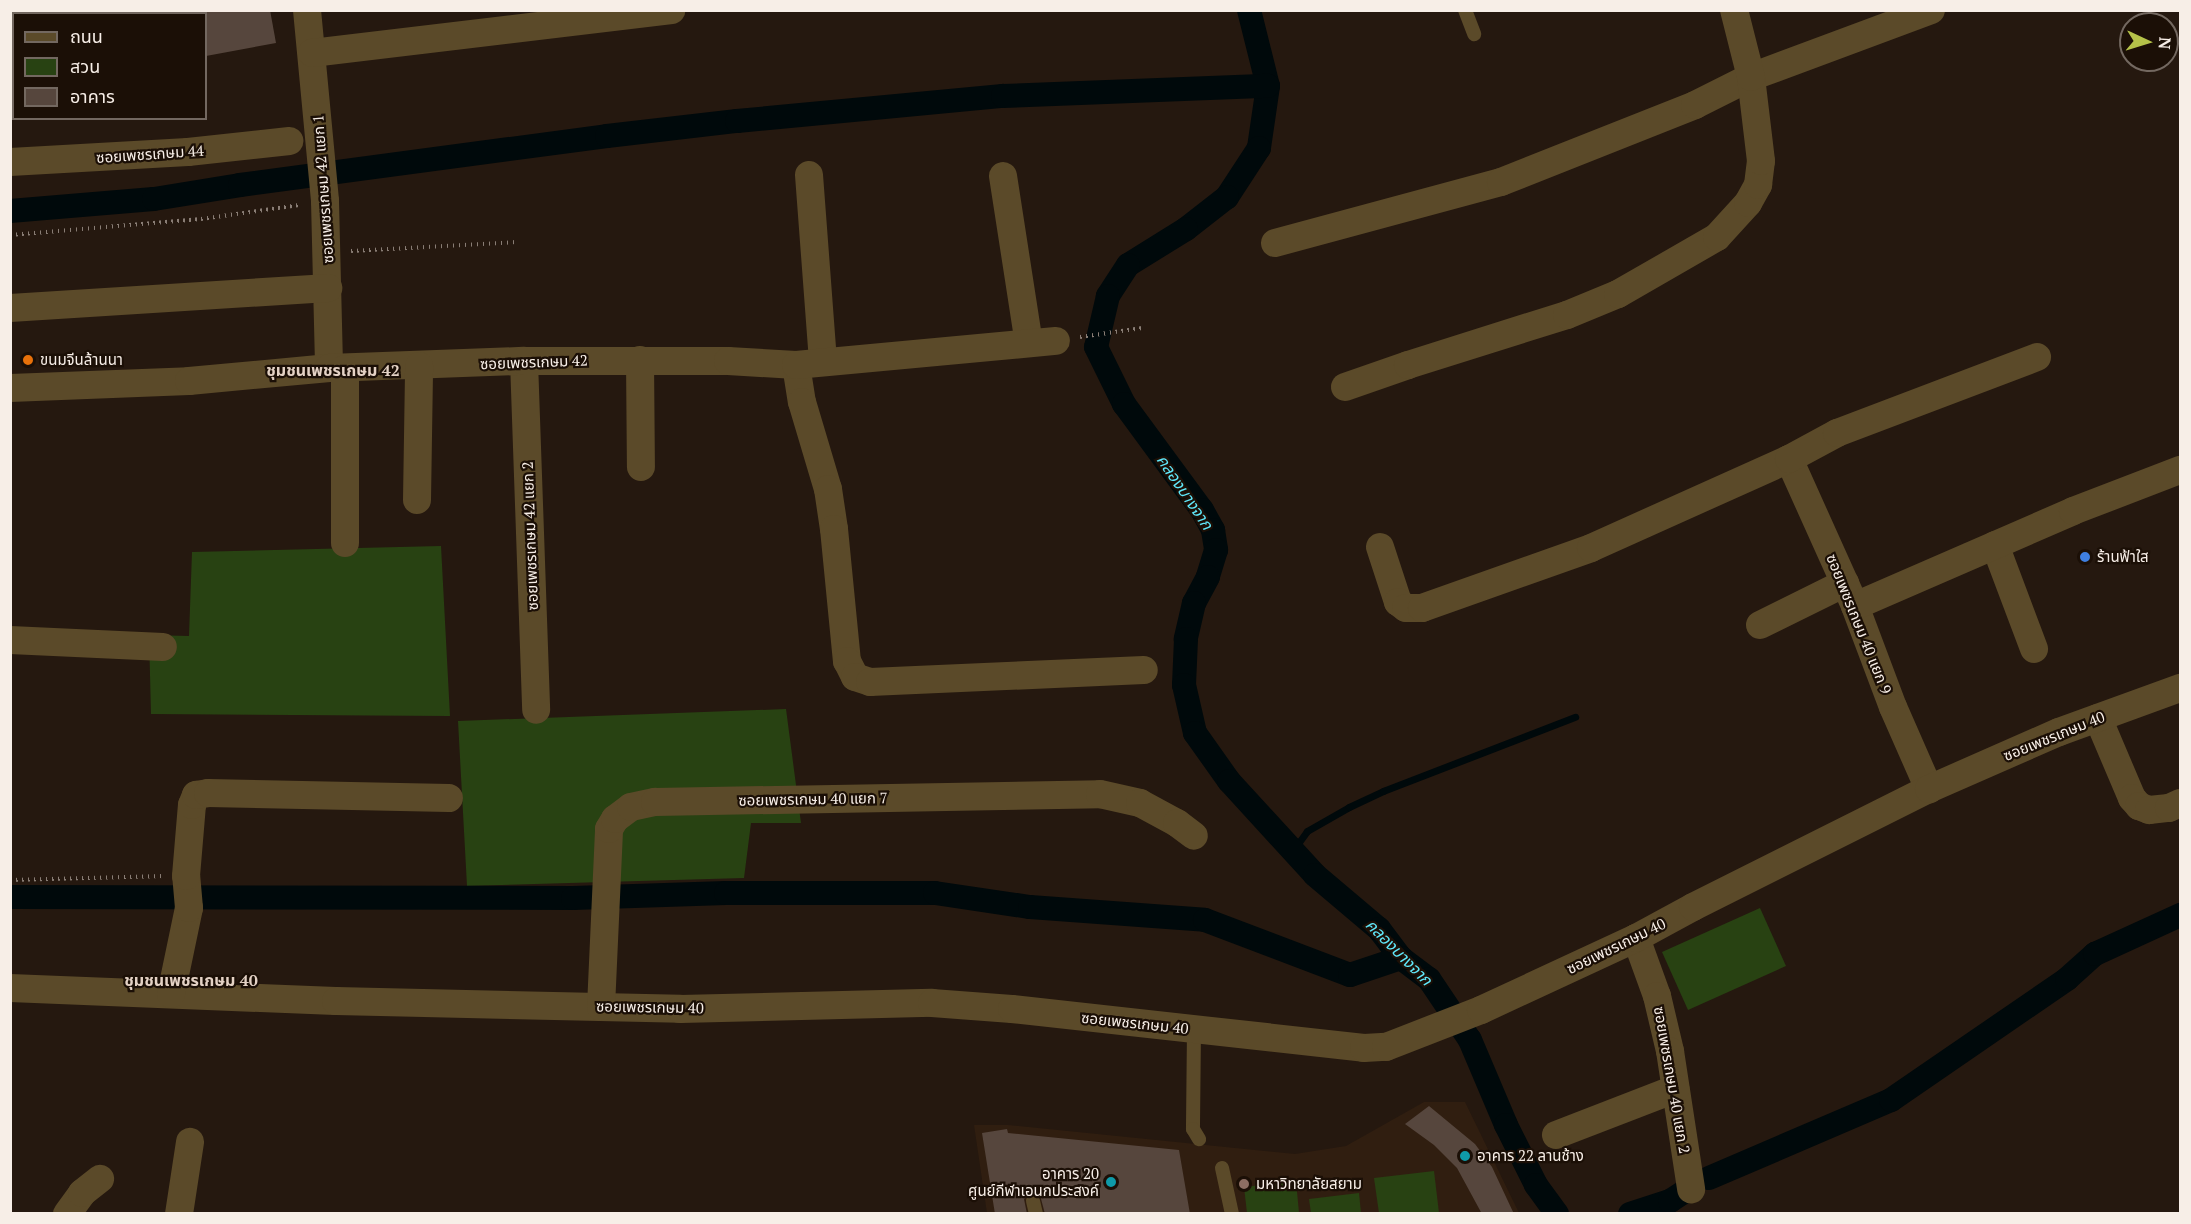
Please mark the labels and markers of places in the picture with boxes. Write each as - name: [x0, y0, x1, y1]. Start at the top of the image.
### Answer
- place label: ขนมจีนล้านนา: [40, 351, 123, 369]
- marker: ขนมจีนล้านนา: [21, 353, 35, 367]
- place label: ร้านฟ้าใส: [2097, 548, 2149, 566]
- marker: ร้านฟ้าใส: [2078, 550, 2092, 564]
- place label: อาคาร 22 ลานช้าง: [1477, 1147, 1584, 1165]
- marker: อาคาร 22 ลานช้าง: [1458, 1149, 1472, 1163]
- place label: อาคาร 20 ศูนย์กีฬาเอนกประสงค์: [968, 1164, 1099, 1199]
- marker: อาคาร 20 ศูนย์กีฬาเอนกประสงค์: [1104, 1175, 1118, 1189]
- place label: มหาวิทยาลัยสยาม: [1256, 1175, 1362, 1193]
- marker: มหาวิทยาลัยสยาม: [1237, 1177, 1251, 1191]

